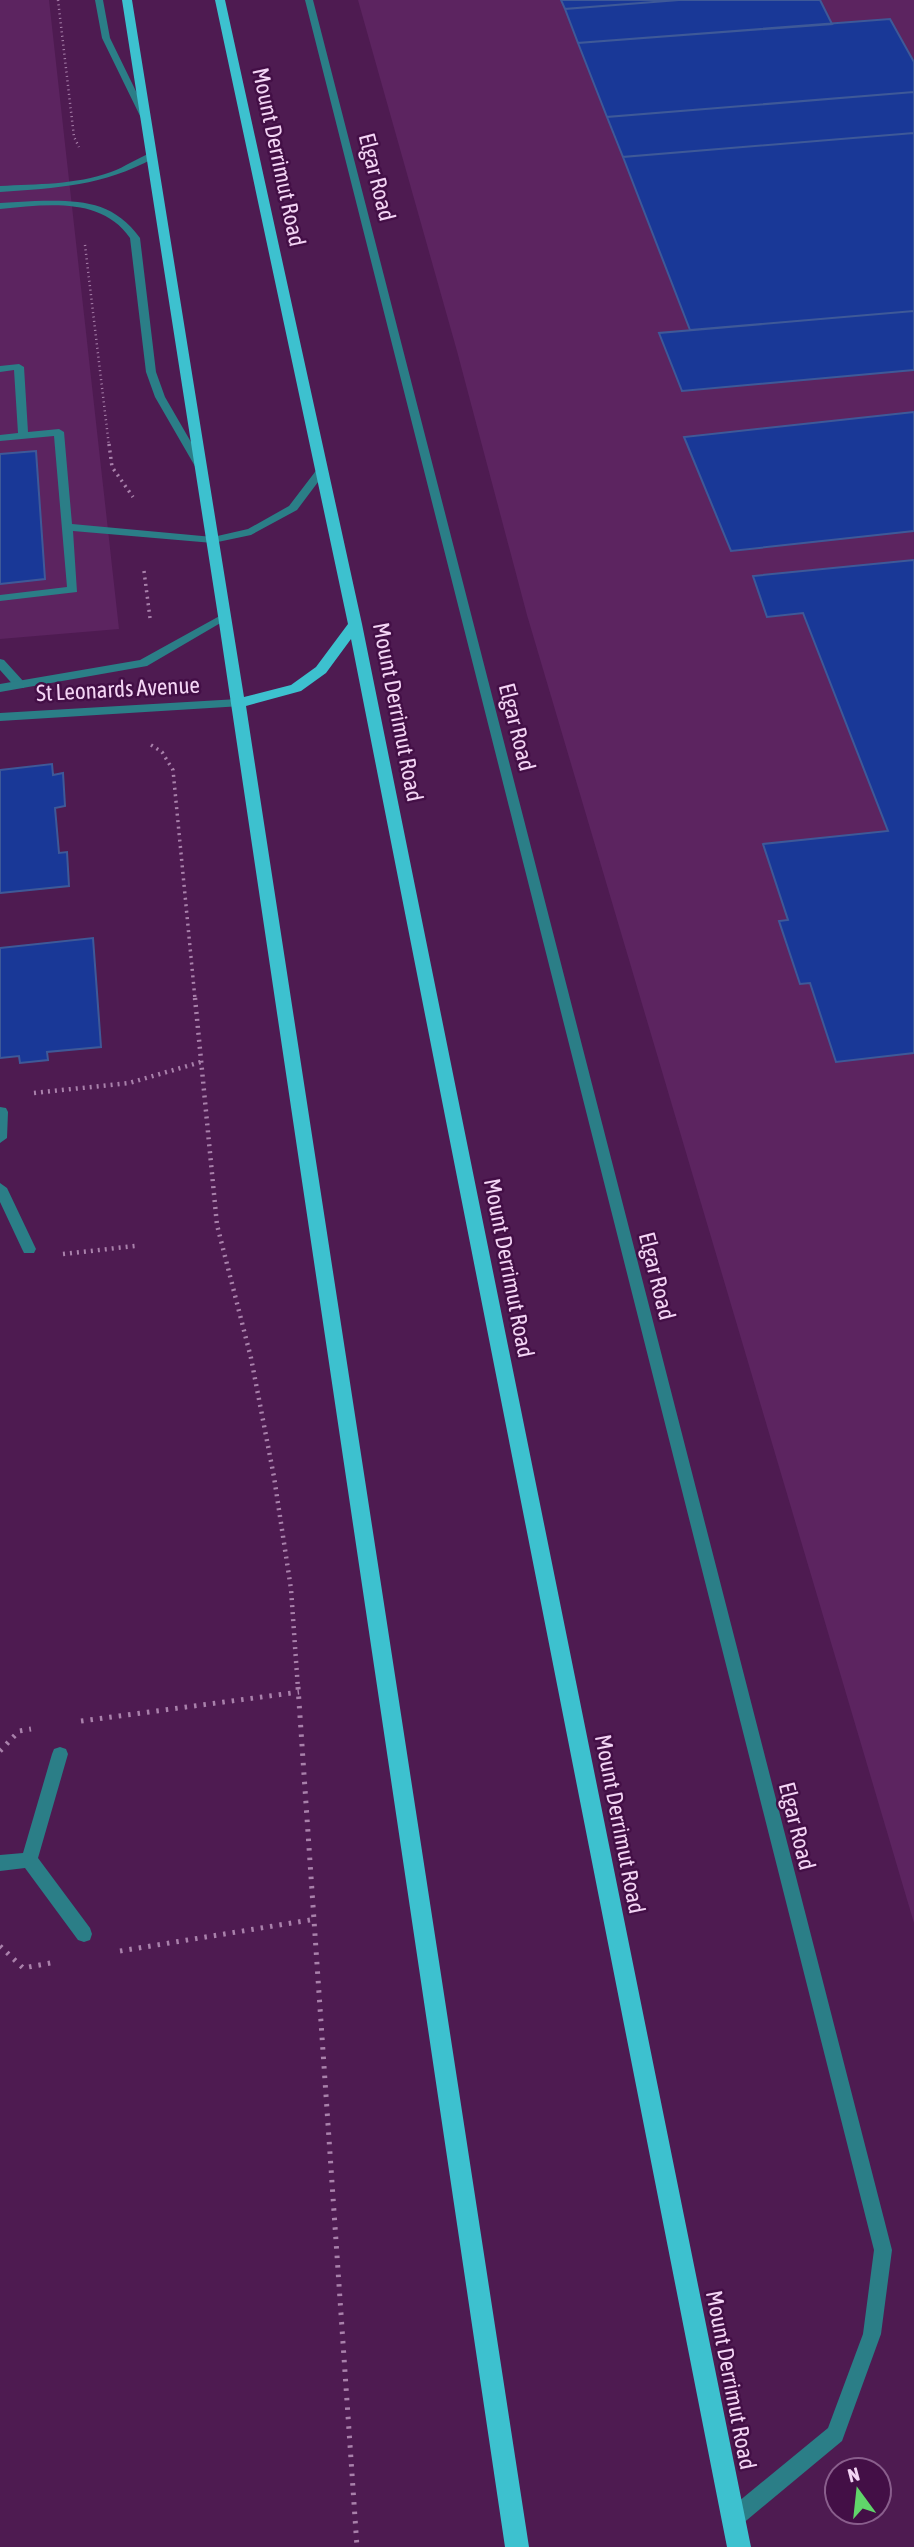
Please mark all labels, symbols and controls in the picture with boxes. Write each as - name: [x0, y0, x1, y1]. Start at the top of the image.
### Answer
- street label: Mount Derrimut Road: [247, 65, 311, 249]
- street label: Elgar Road: [354, 130, 400, 224]
- street label: Mount Derrimut Road: [368, 620, 428, 804]
- street label: St Leonards Avenue: [35, 672, 201, 706]
- street label: Elgar Road: [494, 680, 540, 774]
- street label: Mount Derrimut Road: [479, 1176, 539, 1360]
- street label: Elgar Road: [634, 1229, 680, 1323]
- street label: Mount Derrimut Road: [590, 1732, 650, 1916]
- street label: Elgar Road: [774, 1779, 820, 1873]
- street label: Mount Derrimut Road: [701, 2288, 761, 2472]
- north arrow: [823, 2456, 893, 2526]
- text: N: [845, 2463, 862, 2487]

